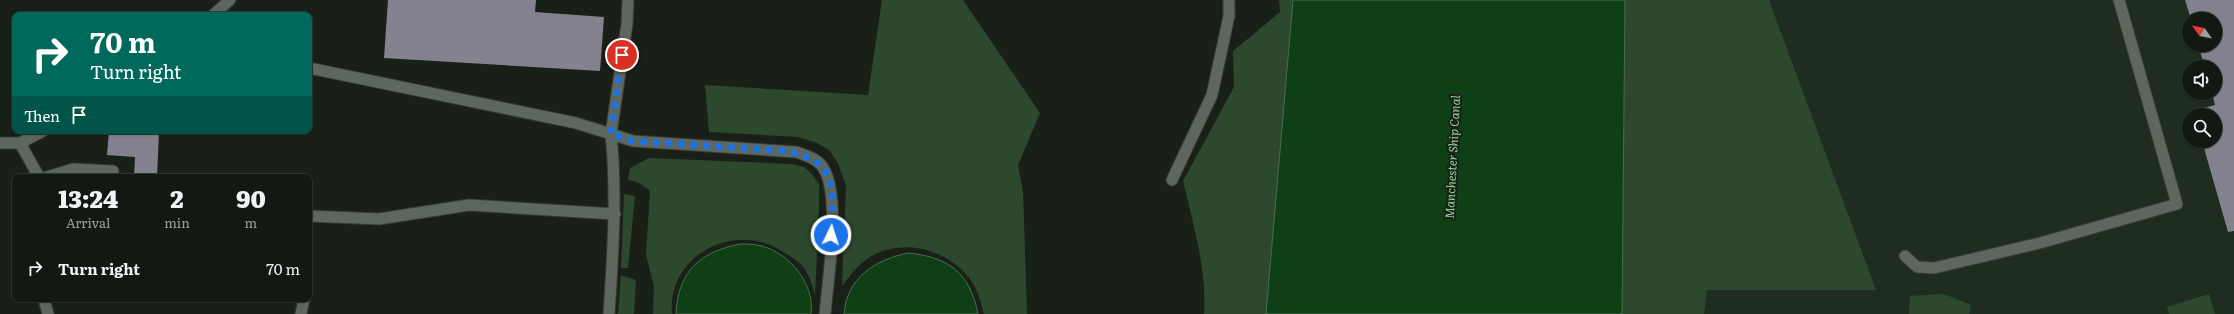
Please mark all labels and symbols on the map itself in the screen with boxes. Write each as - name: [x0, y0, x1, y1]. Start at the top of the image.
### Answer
- north arrow: [2182, 12, 2222, 52]
- pin: [605, 38, 639, 72]
- water label: Manchester Ship Canal: [1440, 94, 1464, 219]
- position arrow: [810, 214, 852, 256]

